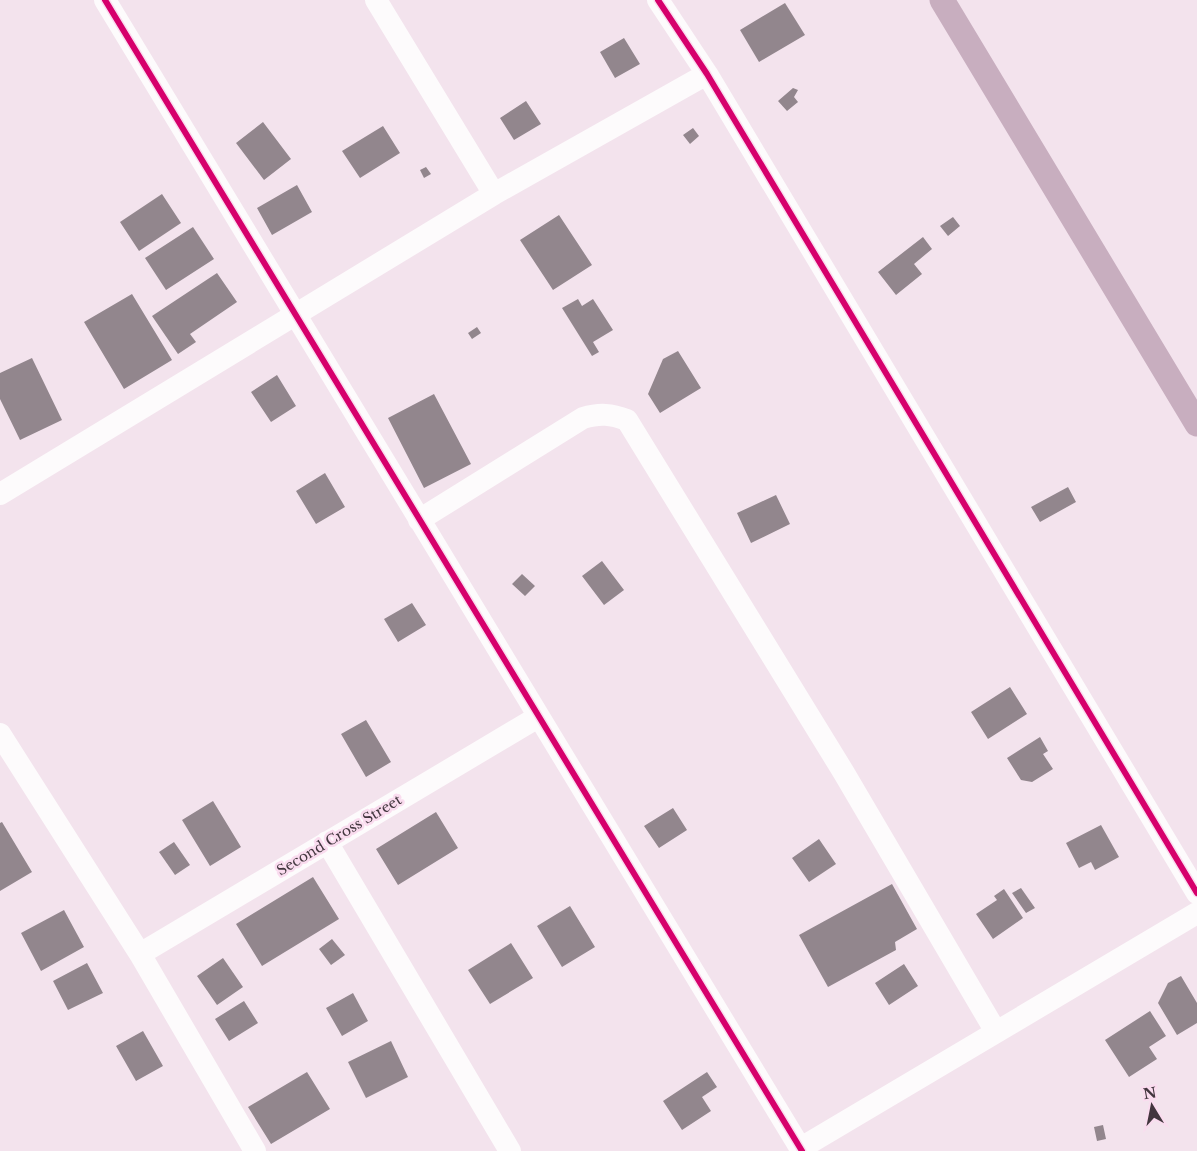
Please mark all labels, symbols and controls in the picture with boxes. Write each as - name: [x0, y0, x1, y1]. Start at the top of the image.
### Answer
- street label: Second Cross Street: [273, 790, 405, 879]
- north arrow: [1127, 1081, 1177, 1131]
- text: N: [1142, 1083, 1158, 1103]

